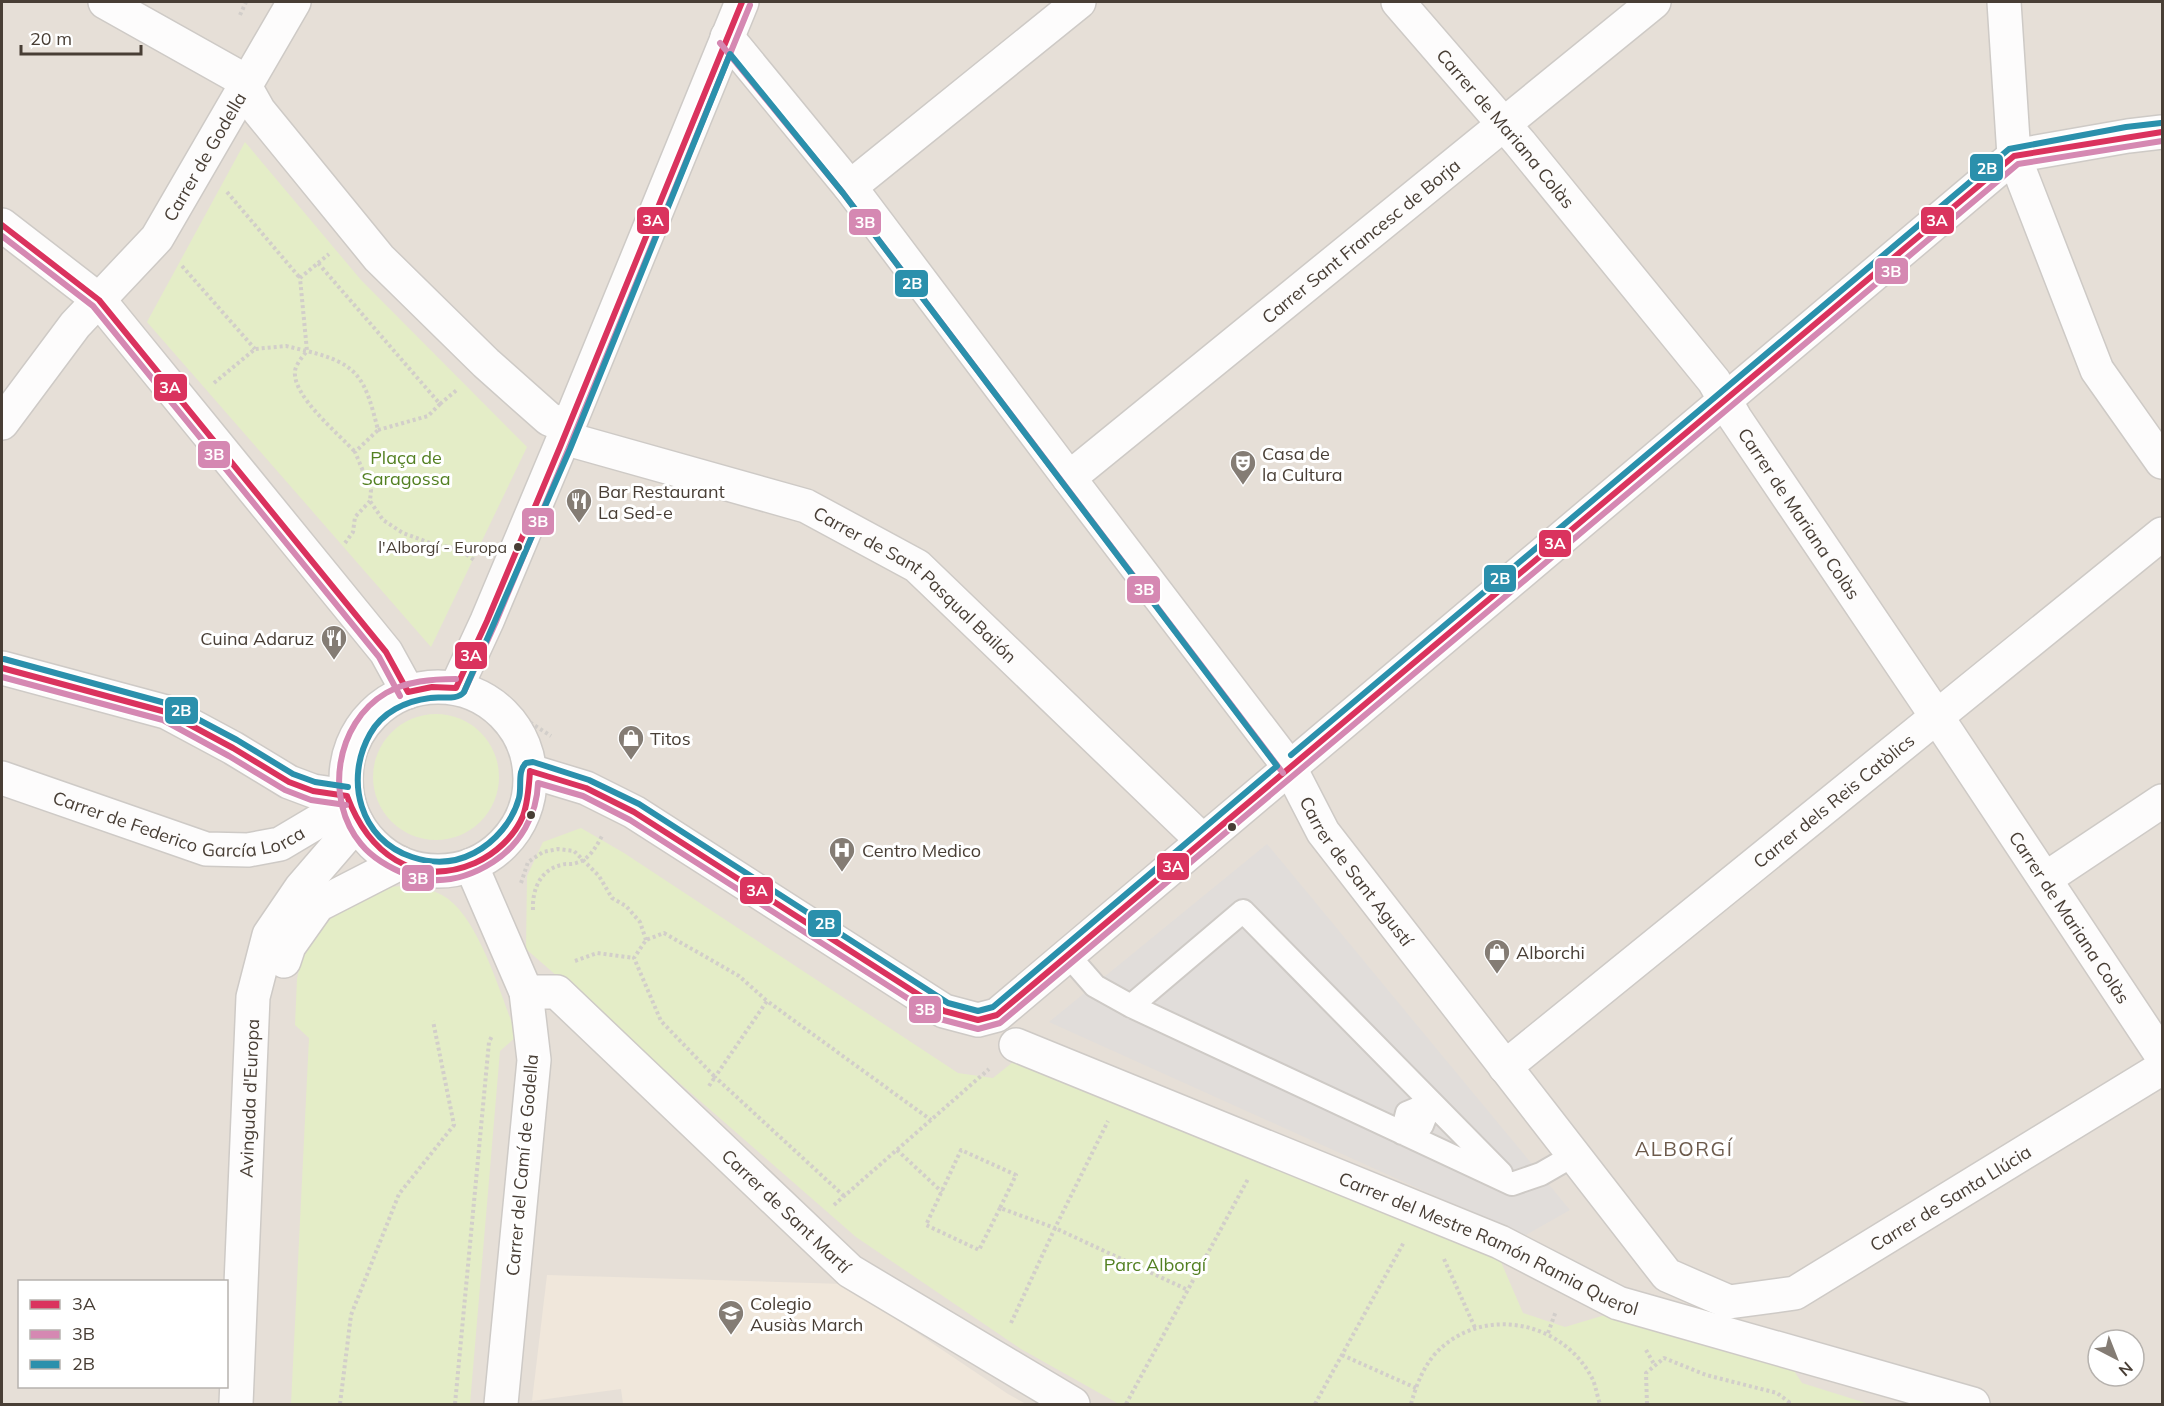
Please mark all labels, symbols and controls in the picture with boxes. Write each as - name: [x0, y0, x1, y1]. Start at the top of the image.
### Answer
- scale bar: [21, 18, 141, 56]
- text: 20 m: [30, 27, 72, 50]
- street label: Carrer de Mariana Colàs: [1432, 44, 1580, 213]
- street label: Carrer de Godella: [158, 88, 251, 225]
- street label: Carrer Sant Francesc de Borja: [1257, 153, 1464, 328]
- line badge: 2B: [1969, 153, 2004, 182]
- text: 2B: [1977, 158, 1997, 178]
- line badge: 3A: [636, 206, 670, 235]
- line badge: 3A: [1920, 206, 1955, 235]
- line badge: 3B: [848, 208, 882, 236]
- text: 3A: [642, 210, 664, 230]
- text: 3A: [1926, 210, 1948, 230]
- text: 3B: [855, 212, 875, 232]
- line badge: 3B: [1874, 257, 1909, 285]
- text: 3B: [1881, 261, 1901, 281]
- line badge: 2B: [894, 269, 929, 298]
- text: 2B: [902, 273, 922, 293]
- line badge: 3A: [153, 373, 188, 402]
- text: 3A: [159, 377, 181, 397]
- street label: Carrer de Mariana Colàs: [1733, 423, 1866, 604]
- line badge: 3B: [197, 440, 231, 469]
- place label: Casa de la Cultura: [1262, 442, 1343, 486]
- text: 3B: [204, 444, 224, 464]
- park label: Plaça de Saragossa: [361, 446, 451, 490]
- theatre icon: Casa de la Cultura: [1228, 448, 1258, 486]
- place label: Bar Restaurant La Sed-e: [598, 480, 725, 524]
- restaurant icon: Bar Restaurant La Sed-e: [564, 486, 594, 524]
- street label: Carrer de Sant Pasqual Bailón: [810, 501, 1022, 668]
- line badge: 3B: [521, 507, 555, 536]
- text: 3B: [528, 511, 548, 531]
- line badge: 3A: [1538, 529, 1572, 558]
- text: 3A: [1544, 533, 1566, 553]
- place label: l'Alborgí - Europa: [378, 537, 507, 557]
- marker: l'Alborgí - Europa: [512, 541, 524, 553]
- line badge: 2B: [1483, 564, 1517, 593]
- text: 2B: [1490, 568, 1510, 588]
- line badge: 3B: [1126, 575, 1161, 604]
- text: 3B: [1134, 579, 1154, 599]
- restaurant icon: Cuina Adaruz: [319, 623, 349, 661]
- place label: Cuina Adaruz: [200, 627, 314, 650]
- line badge: 3A: [454, 641, 488, 670]
- text: 3A: [460, 645, 482, 665]
- line badge: 2B: [164, 696, 199, 725]
- text: 2B: [171, 700, 191, 720]
- shop icon: Titos: [616, 723, 646, 761]
- place label: Titos: [650, 727, 691, 750]
- street label: Carrer dels Reis Catòlics: [1748, 728, 1919, 873]
- street label: Carrer de Federico García Lorca: [50, 785, 309, 862]
- street label: Carrer de Sant Agustí: [1295, 792, 1420, 952]
- unlabelled marker: [525, 809, 537, 821]
- unlabelled marker: [1226, 821, 1238, 833]
- street label: Carrer de Mariana Colàs: [2004, 826, 2135, 1008]
- hospital icon: Centro Medico: [827, 835, 857, 873]
- place label: Centro Medico: [862, 839, 981, 862]
- line badge: 3A: [1156, 852, 1190, 881]
- text: 3A: [1162, 856, 1184, 876]
- line badge: 3B: [401, 864, 435, 892]
- text: 3B: [408, 868, 428, 888]
- line badge: 3A: [739, 876, 774, 905]
- text: 3A: [746, 880, 768, 900]
- line badge: 2B: [807, 909, 842, 938]
- text: 2B: [815, 913, 835, 933]
- shop icon: Alborchi: [1482, 937, 1512, 975]
- place label: Alborchi: [1516, 941, 1585, 964]
- line badge: 3B: [908, 995, 942, 1024]
- text: 3B: [915, 999, 935, 1019]
- street label: Avinguda d'Europa: [234, 1018, 264, 1178]
- street label: Carrer del Camí de Godella: [501, 1053, 543, 1277]
- district label: ALBORGÍ: [1635, 1136, 1734, 1161]
- street label: Carrer de Santa Llúcia: [1865, 1140, 2035, 1256]
- street label: Carrer de Sant Martí: [717, 1144, 857, 1279]
- street label: Carrer del Mestre Ramón Ramia Querol: [1336, 1166, 1641, 1320]
- park label: Parc Alborgí: [1104, 1253, 1208, 1276]
- legend: [18, 1280, 228, 1388]
- text: 3A: [72, 1292, 96, 1315]
- place label: Colegio Ausiàs March: [750, 1292, 863, 1336]
- school or university icon: Colegio Ausiàs March: [716, 1298, 746, 1336]
- text: 3B: [72, 1322, 95, 1345]
- north arrow: [2086, 1328, 2146, 1388]
- text: 2B: [72, 1352, 95, 1375]
- text: N: [2115, 1358, 2137, 1381]

